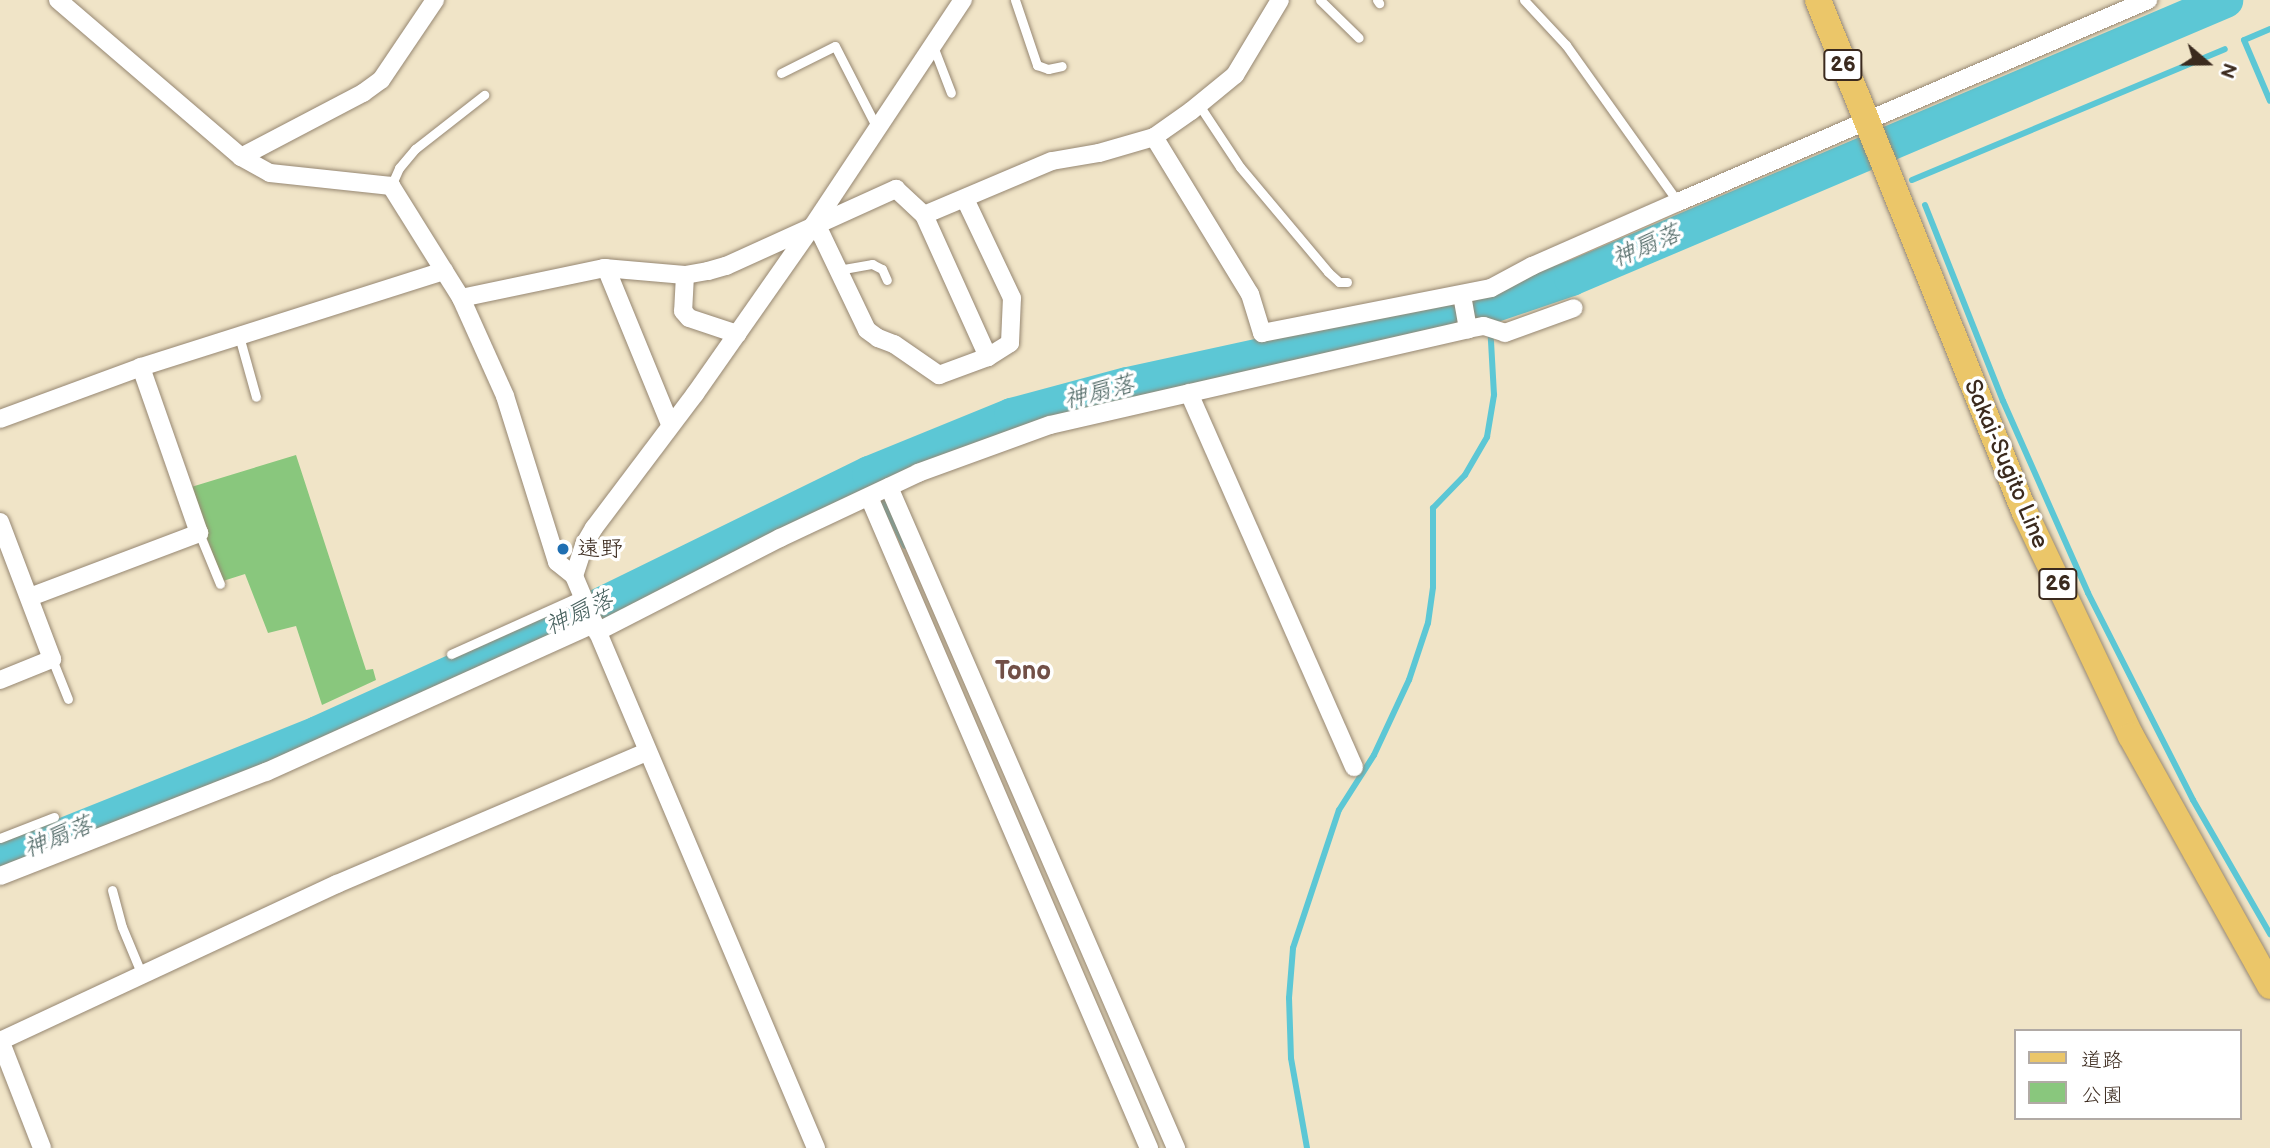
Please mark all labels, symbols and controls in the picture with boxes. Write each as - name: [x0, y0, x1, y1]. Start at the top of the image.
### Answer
- north arrow: [2172, 28, 2242, 98]
- road number: 26: [1822, 48, 1864, 82]
- text: N: [2214, 60, 2240, 81]
- water label: 神扇落: [1607, 219, 1685, 273]
- water label: 神扇落: [1061, 369, 1137, 415]
- street label: Sakai-Sugito Line: [1958, 375, 2054, 553]
- place label: 遠野: [577, 535, 623, 563]
- marker: 遠野: [555, 541, 571, 557]
- road number: 26: [2037, 566, 2079, 602]
- water label: 神扇落: [540, 585, 618, 641]
- district label: Tono: [995, 656, 1051, 688]
- water label: 神扇落: [19, 810, 97, 864]
- legend: [2014, 1029, 2242, 1120]
- text: 道路: [2081, 1048, 2123, 1073]
- text: 公園: [2081, 1083, 2123, 1108]

